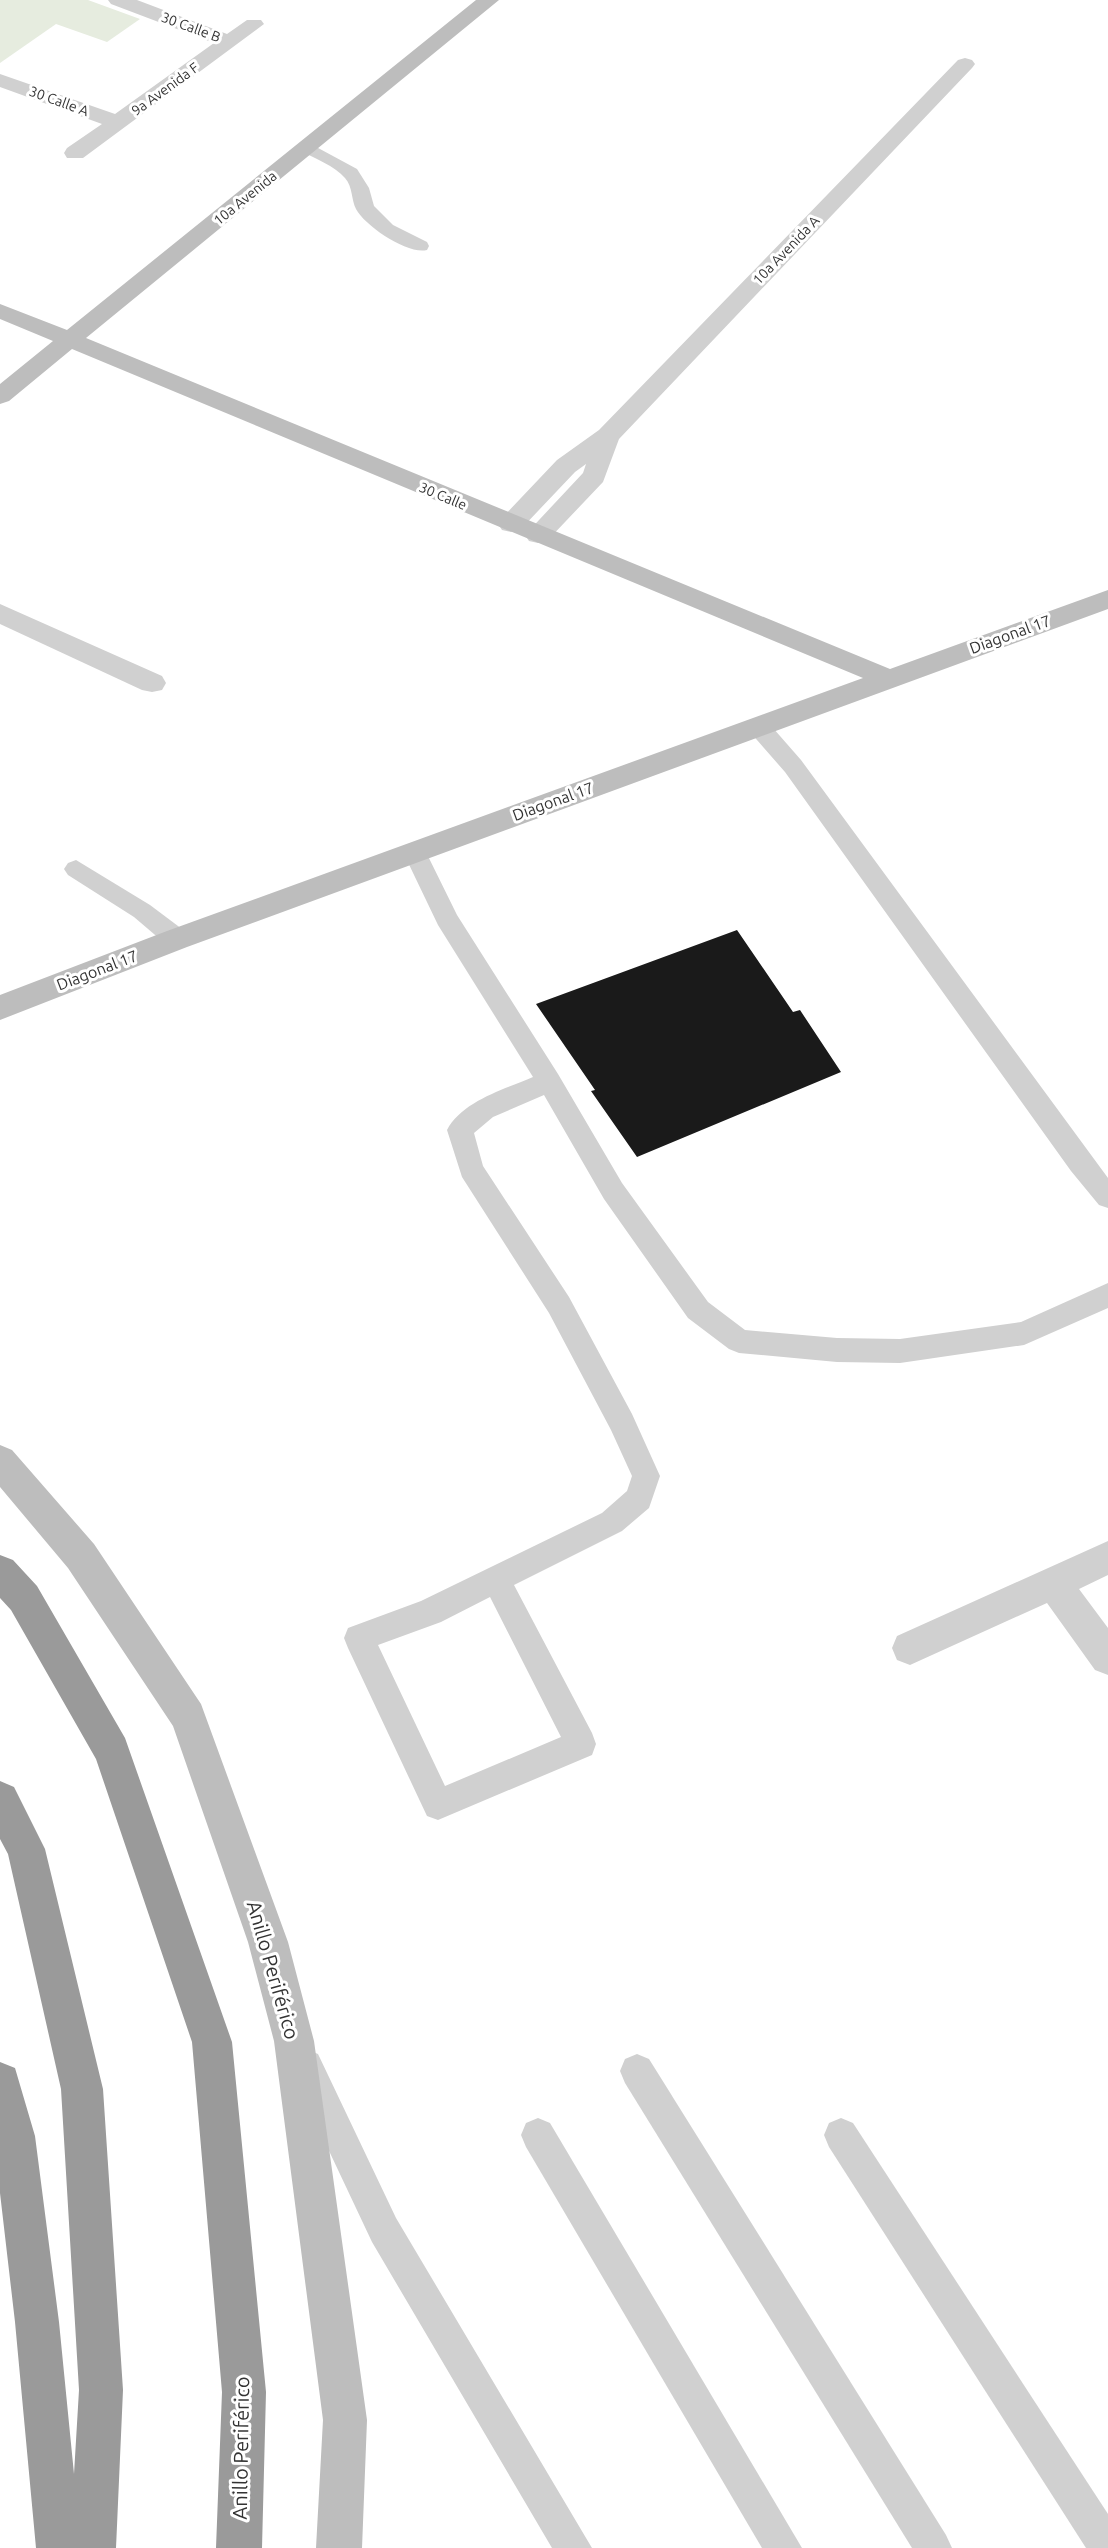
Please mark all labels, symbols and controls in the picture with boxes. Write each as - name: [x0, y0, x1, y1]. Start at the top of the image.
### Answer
- street label: 30 Calle B: [159, 9, 223, 45]
- street label: 9a Avenida F: [128, 59, 202, 119]
- street label: 30 Calle A: [27, 83, 91, 119]
- street label: 10a Avenida: [210, 168, 280, 228]
- street label: 10a Avenida A: [749, 213, 823, 287]
- street label: 30 Calle: [417, 479, 469, 513]
- street label: Diagonal 17: [967, 611, 1053, 657]
- street label: Diagonal 17: [510, 778, 596, 824]
- street label: Diagonal 17: [54, 946, 140, 994]
- street label: Anillo Periférico: [243, 1898, 304, 2042]
- street label: Anillo Periférico: [228, 2376, 253, 2520]

